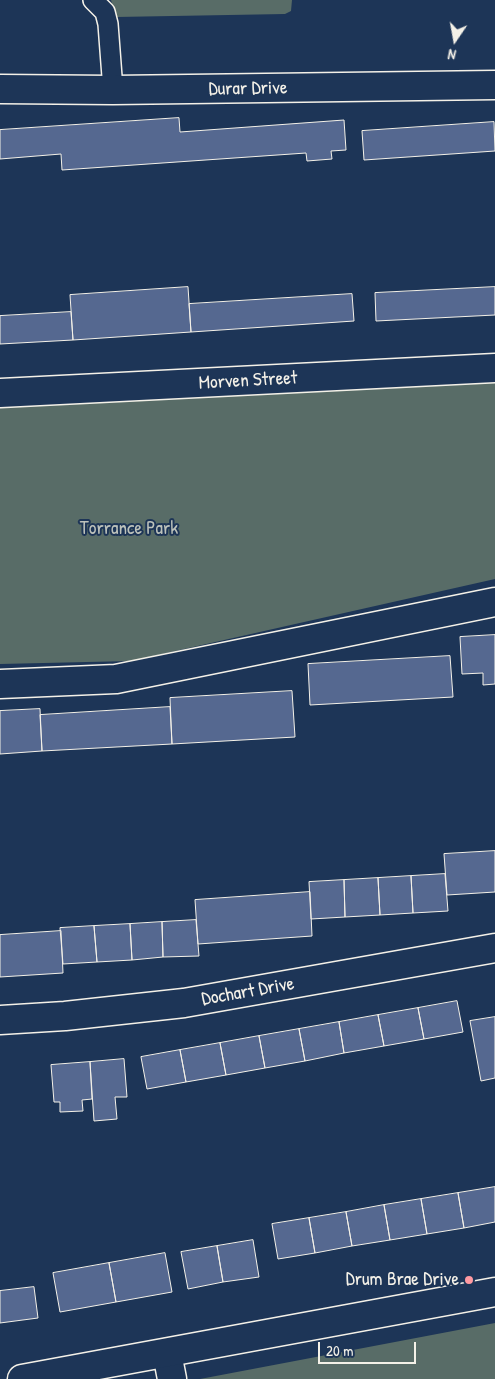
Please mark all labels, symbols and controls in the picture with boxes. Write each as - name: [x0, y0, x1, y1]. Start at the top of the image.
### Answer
- north arrow: [430, 15, 480, 65]
- text: N: [446, 45, 457, 65]
- street label: Durar Drive: [208, 77, 288, 101]
- street label: Morven Street: [198, 367, 298, 395]
- park label: Torrance Park: [80, 518, 178, 540]
- street label: Dochart Drive: [200, 973, 296, 1011]
- place label: Drum Brae Drive: [346, 1269, 459, 1291]
- marker: Drum Brae Drive: [463, 1274, 475, 1286]
- scale bar: [320, 1332, 418, 1364]
- text: 20 m: [326, 1340, 353, 1361]

